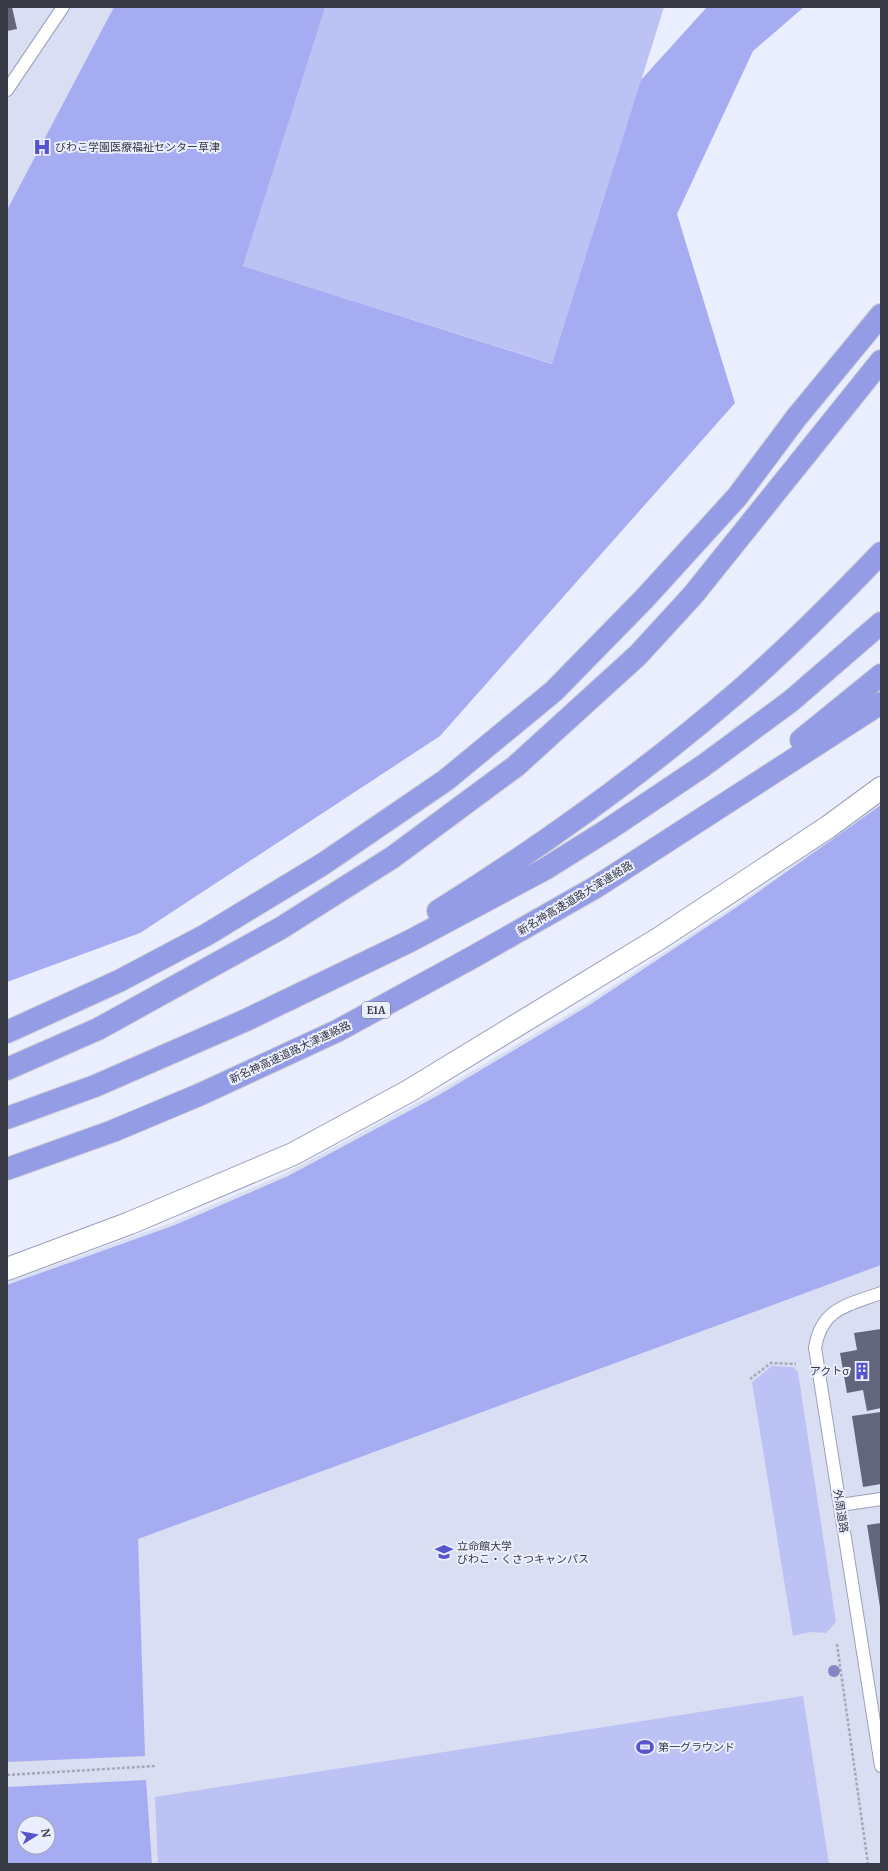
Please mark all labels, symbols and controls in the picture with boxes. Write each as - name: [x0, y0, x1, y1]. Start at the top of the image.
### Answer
- hospital icon: びわこ学園医療福祉センター草津: [32, 137, 52, 157]
- place label: びわこ学園医療福祉センター草津: [55, 140, 220, 154]
- street label: 新名神高速道路大津連絡路: [515, 858, 635, 938]
- road number: E1A: [362, 1002, 390, 1018]
- street label: 新名神高速道路大津連絡路: [227, 1018, 353, 1086]
- building icon: アクトσ: [852, 1361, 872, 1381]
- place label: アクトσ: [810, 1364, 849, 1378]
- street label: 外周道路: [831, 1488, 851, 1534]
- place label: 立命館大学 びわこ・くさつキャンパス: [457, 1539, 589, 1566]
- school or university icon: 立命館大学 びわこ・くさつキャンパス: [434, 1542, 454, 1562]
- sports icon: 第一グラウンド: [635, 1737, 655, 1757]
- place label: 第一グラウンド: [658, 1740, 735, 1754]
- north arrow: [16, 1815, 56, 1855]
- text: N: [38, 1827, 54, 1839]

